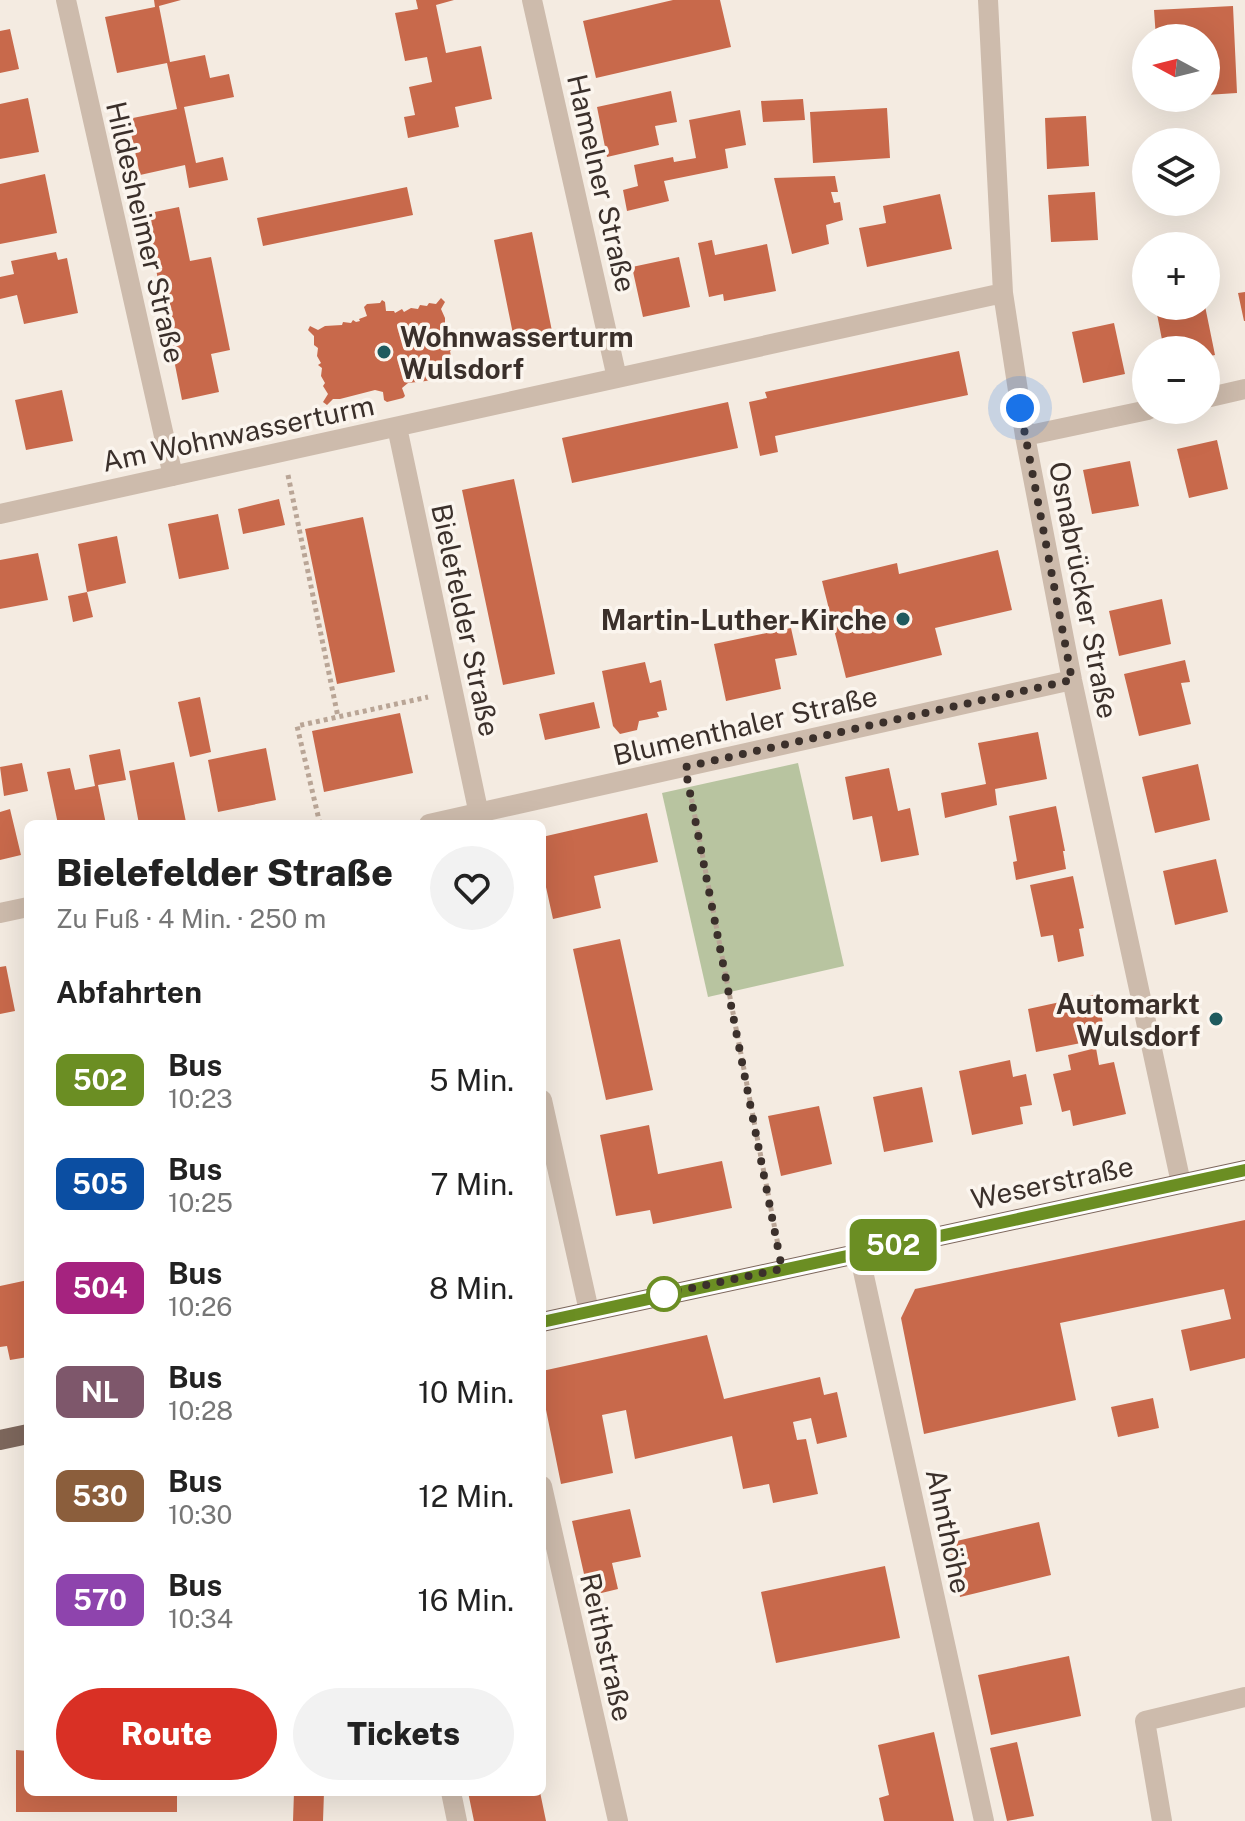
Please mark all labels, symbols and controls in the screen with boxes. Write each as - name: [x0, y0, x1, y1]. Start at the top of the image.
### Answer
- north arrow: [1132, 24, 1220, 112]
- map controls: [1132, 24, 1220, 424]
- street label: Hamelner Straße: [561, 71, 643, 295]
- street label: Hildesheimer Straße: [100, 98, 192, 366]
- button: layers: [1132, 128, 1220, 216]
- button: +: [1132, 232, 1220, 320]
- place label: Wohnwasserturm Wulsdorf: [400, 320, 633, 385]
- button: −: [1132, 336, 1220, 424]
- marker: Wohnwasserturm Wulsdorf: [375, 343, 393, 361]
- street label: Am Wohnwasserturm: [99, 388, 377, 478]
- your location: [1000, 388, 1040, 428]
- street label: Osnabrücker Straße: [1043, 459, 1125, 721]
- street label: Bielefelder Straße: [425, 501, 507, 739]
- place label: Martin-Luther-Kirche: [601, 603, 887, 636]
- marker: Martin-Luther-Kirche: [894, 610, 912, 628]
- street label: Blumenthaler Straße: [610, 679, 880, 771]
- button: heart: [430, 846, 514, 930]
- text: Bielefelder Straße: [56, 850, 393, 895]
- text: Zu Fuß · 4 Min. · 250 m: [56, 903, 326, 934]
- text: Abfahrten: [56, 974, 202, 1010]
- place label: Automarkt Wulsdorf: [1056, 987, 1200, 1052]
- marker: Automarkt Wulsdorf: [1207, 1010, 1225, 1028]
- text: Bus: [168, 1047, 222, 1083]
- text: 5 Min.: [429, 1062, 514, 1098]
- text: 502: [73, 1063, 127, 1096]
- text: 10:23: [168, 1083, 233, 1114]
- street label: Weserstraße: [968, 1149, 1136, 1215]
- text: Bus: [168, 1151, 222, 1187]
- text: 7 Min.: [430, 1166, 514, 1202]
- text: 505: [72, 1167, 128, 1200]
- text: 10:25: [168, 1187, 233, 1218]
- line badge: 502: [847, 1219, 939, 1271]
- text: 502: [866, 1228, 920, 1261]
- text: Bus: [168, 1255, 222, 1291]
- text: 8 Min.: [429, 1270, 514, 1306]
- text: 504: [72, 1271, 128, 1304]
- unlabelled marker: [647, 1277, 681, 1311]
- text: 10:26: [168, 1291, 233, 1322]
- text: Bus: [168, 1359, 222, 1395]
- text: 10 Min.: [418, 1374, 514, 1410]
- text: NL: [81, 1375, 119, 1408]
- text: 10:28: [168, 1395, 233, 1426]
- text: Bus: [168, 1463, 222, 1499]
- street label: Ahnthöhe: [920, 1466, 978, 1596]
- text: 12 Min.: [418, 1478, 514, 1514]
- text: 530: [72, 1479, 128, 1512]
- text: 10:30: [168, 1499, 232, 1530]
- text: Bus: [168, 1567, 222, 1603]
- street label: Reithstraße: [574, 1570, 640, 1724]
- text: 16 Min.: [418, 1582, 514, 1618]
- text: 570: [73, 1583, 127, 1616]
- text: 10:34: [168, 1603, 233, 1634]
- button: Route: [56, 1688, 277, 1780]
- button: Tickets: [293, 1688, 514, 1780]

